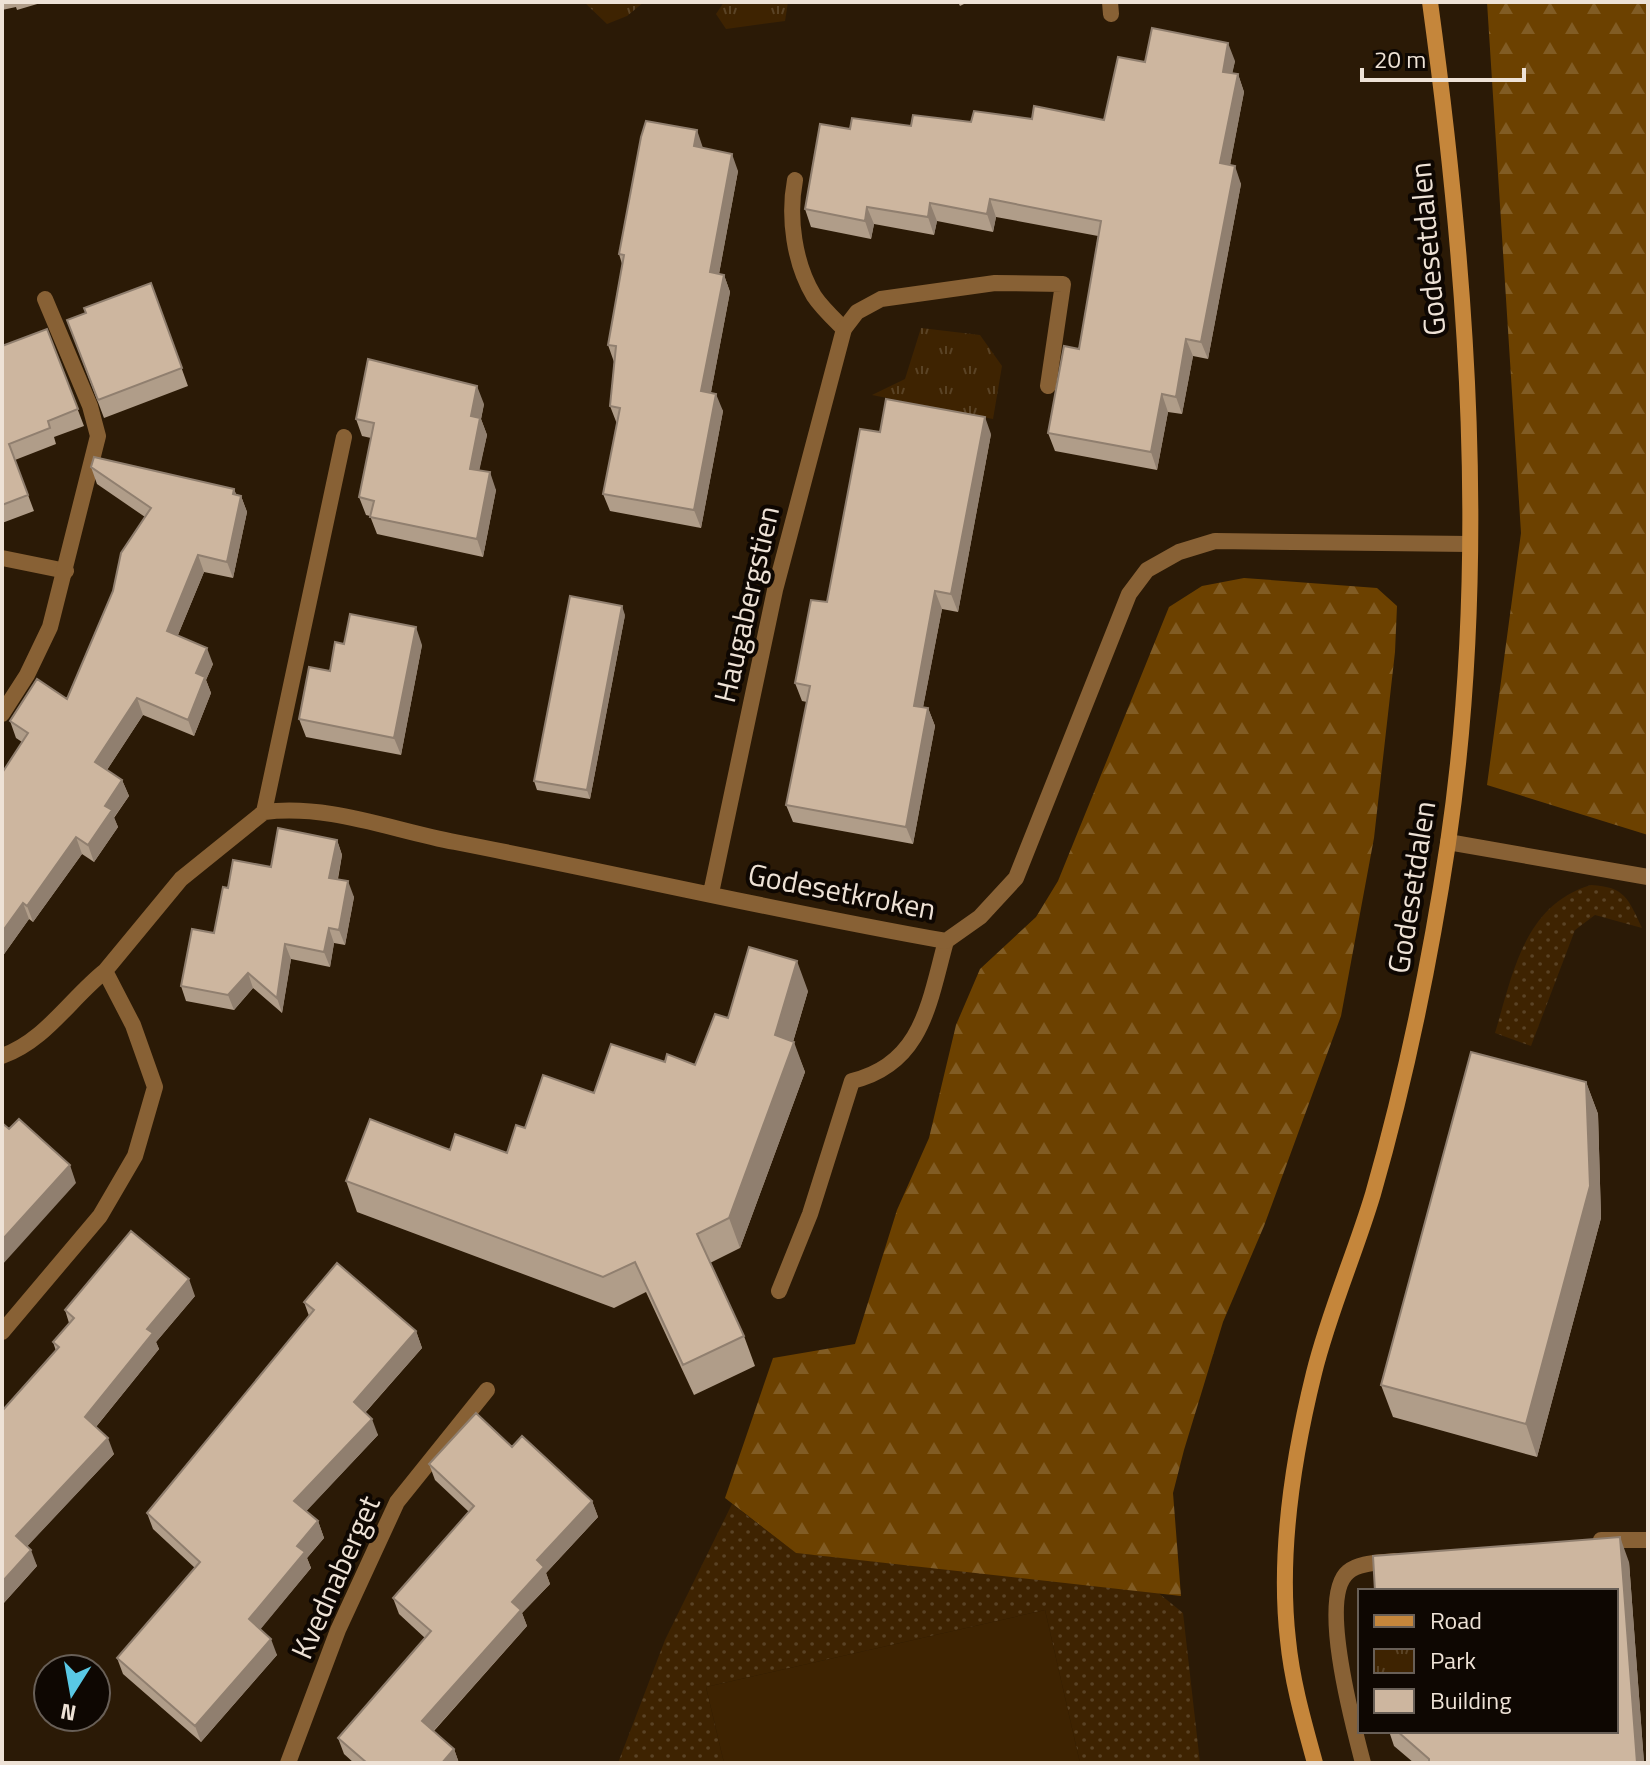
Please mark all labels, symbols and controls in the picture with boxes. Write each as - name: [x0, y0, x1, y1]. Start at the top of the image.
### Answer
- scale bar: [1362, 32, 1524, 82]
- text: 20 m: [1374, 41, 1426, 77]
- street label: Godesetdalen: [1397, 160, 1457, 338]
- street label: Haugabergstien: [701, 501, 791, 707]
- street label: Godesetdalen: [1375, 797, 1447, 977]
- street label: Godesetkroken: [744, 850, 940, 932]
- street label: Kvednaberget: [278, 1487, 392, 1666]
- legend: [1358, 1589, 1618, 1733]
- text: Road: [1430, 1602, 1482, 1638]
- text: Park: [1430, 1642, 1476, 1678]
- north arrow: [32, 1653, 112, 1733]
- text: Building: [1430, 1682, 1512, 1718]
- text: N: [57, 1694, 79, 1731]

